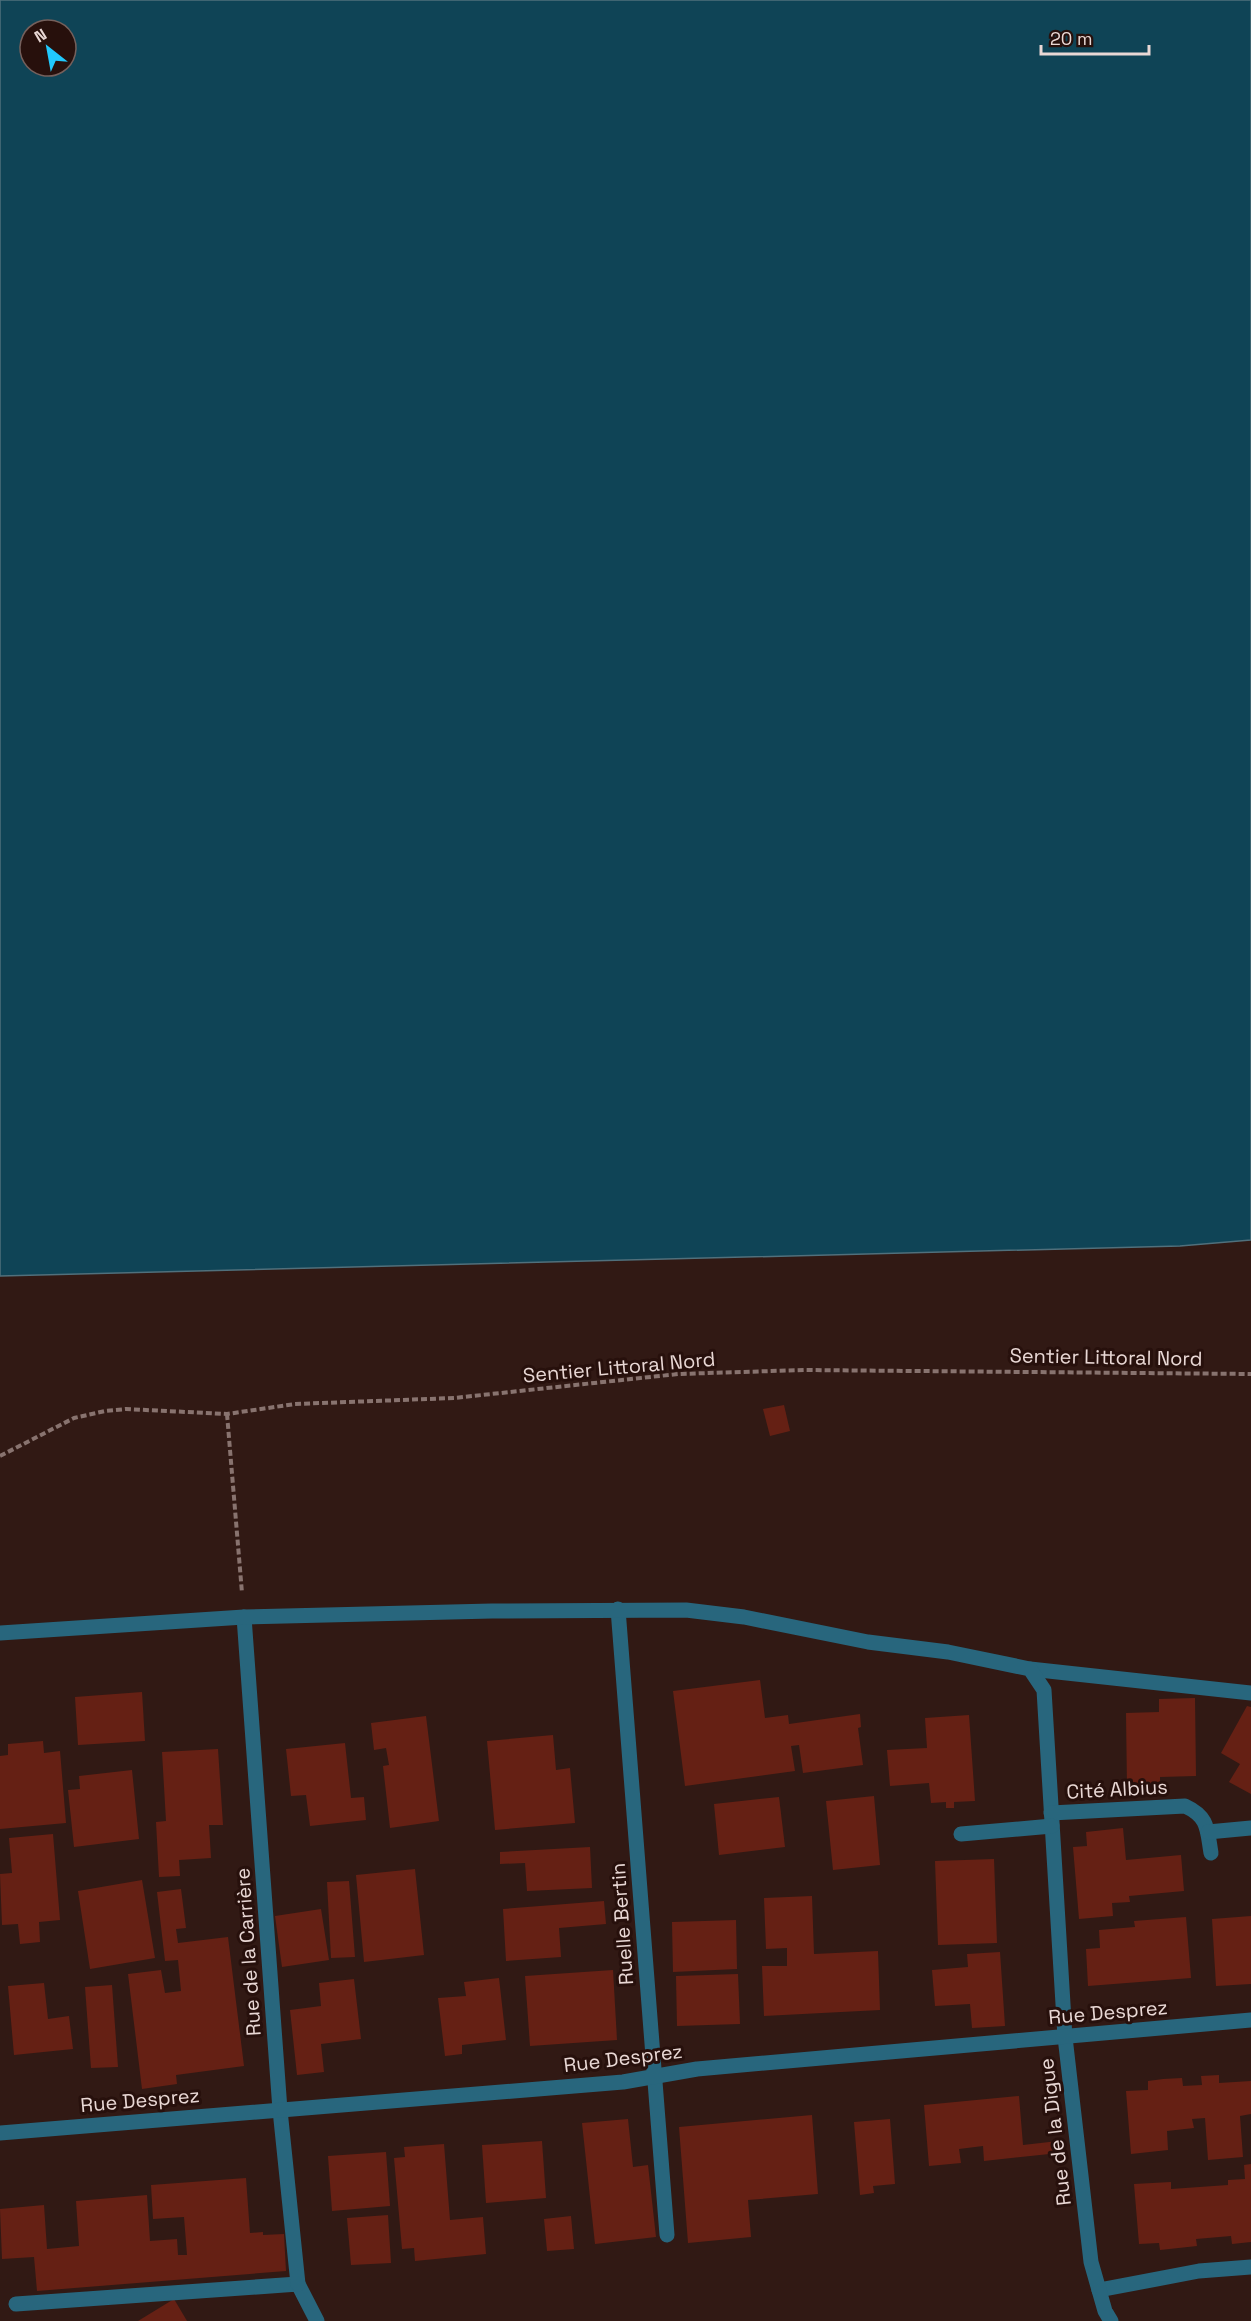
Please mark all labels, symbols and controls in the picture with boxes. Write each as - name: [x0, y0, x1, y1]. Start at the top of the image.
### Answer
- north arrow: [18, 18, 78, 78]
- scale bar: [1041, 18, 1149, 56]
- text: N: [31, 24, 51, 47]
- text: 20 m: [1050, 27, 1093, 50]
- street label: Sentier Littoral Nord: [1009, 1342, 1203, 1372]
- street label: Sentier Littoral Nord: [522, 1346, 716, 1388]
- street label: Cité Albius: [1066, 1773, 1168, 1805]
- street label: Ruelle Bertin: [605, 1862, 639, 1986]
- street label: Rue de la Carrière: [229, 1867, 267, 2037]
- street label: Rue Desprez: [1047, 1994, 1169, 2030]
- street label: Rue Desprez: [562, 2038, 684, 2078]
- street label: Rue de la Digue: [1033, 2057, 1077, 2207]
- street label: Rue Desprez: [79, 2082, 201, 2118]

